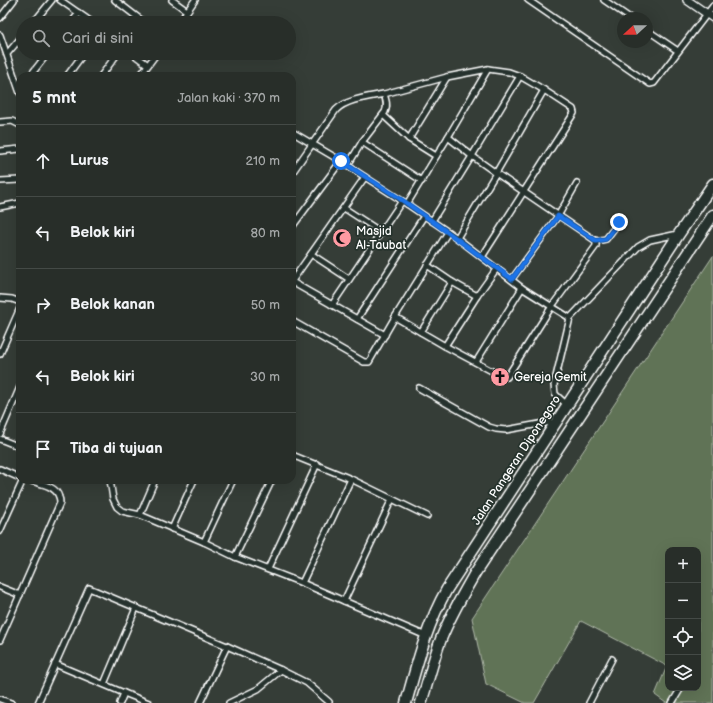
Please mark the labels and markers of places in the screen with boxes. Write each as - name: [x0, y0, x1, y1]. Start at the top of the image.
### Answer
- place label: Masjid Al-Taubat: [356, 224, 406, 253]
- mosque icon: Masjid Al-Taubat: [331, 227, 353, 249]
- church icon: Gereja Gemit: [489, 366, 511, 388]
- place label: Gereja Gemit: [514, 370, 587, 385]

